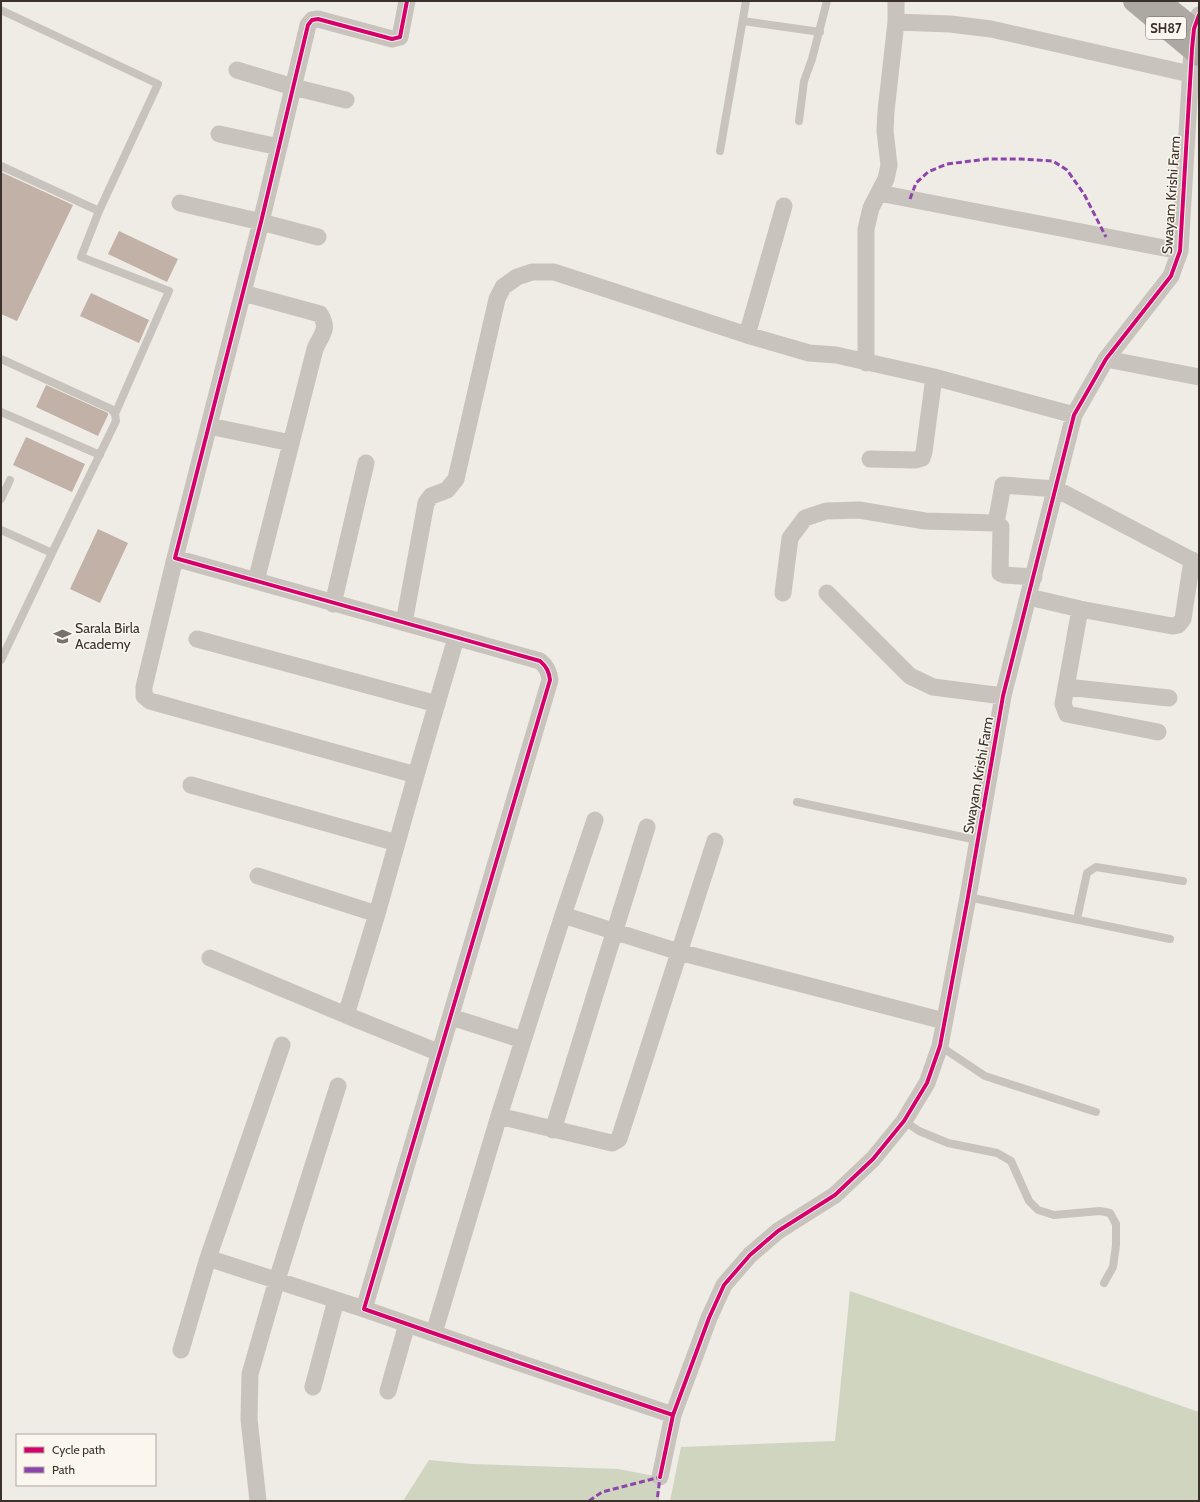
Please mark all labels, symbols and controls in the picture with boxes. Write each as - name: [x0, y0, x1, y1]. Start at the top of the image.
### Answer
- road number: SH87: [1146, 17, 1186, 39]
- street label: Swayam Krishi Farm: [1158, 135, 1184, 255]
- place label: Sarala Birla Academy: [75, 619, 140, 653]
- school or university icon: Sarala Birla Academy: [52, 626, 72, 646]
- street label: Swayam Krishi Farm: [959, 715, 997, 835]
- legend: [16, 1434, 156, 1486]
- text: Cycle path: [52, 1442, 105, 1457]
- text: Path: [52, 1462, 75, 1477]

